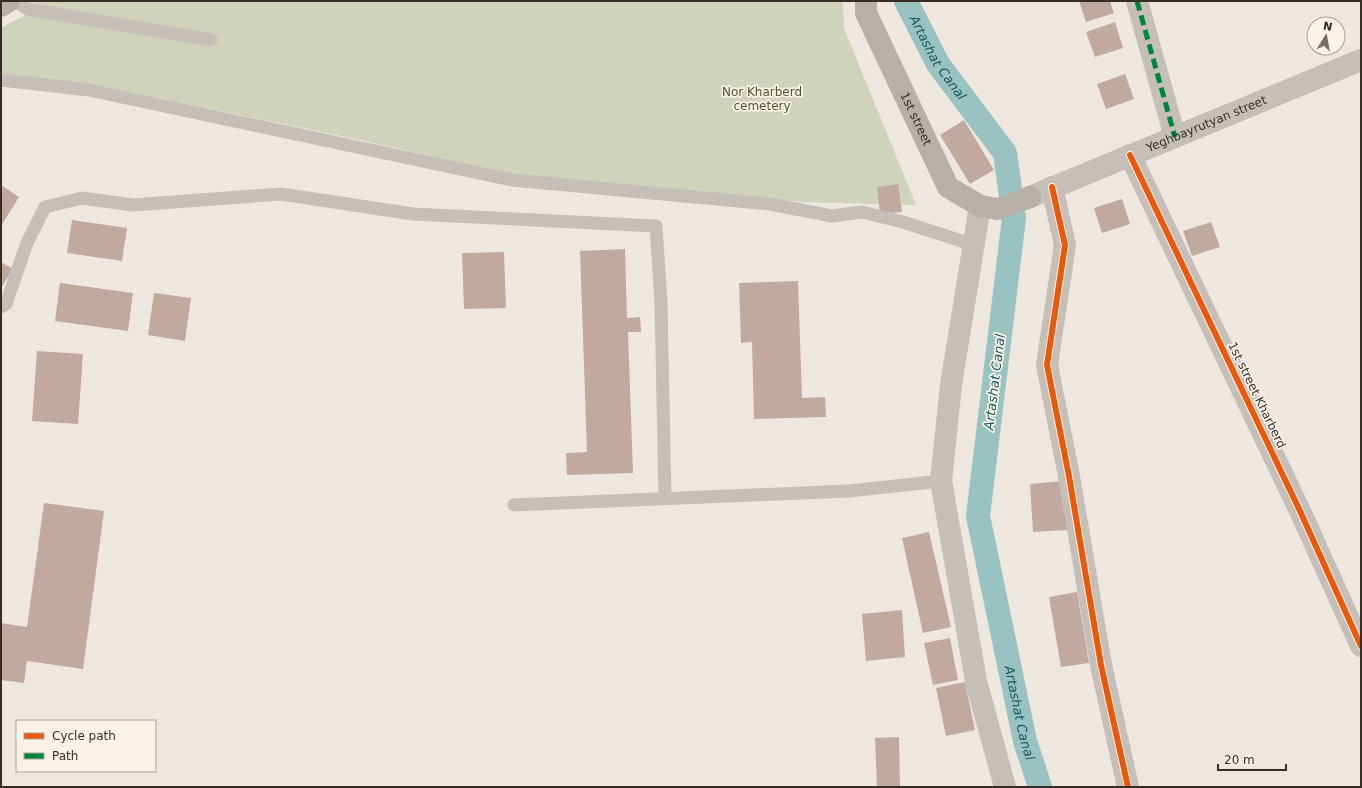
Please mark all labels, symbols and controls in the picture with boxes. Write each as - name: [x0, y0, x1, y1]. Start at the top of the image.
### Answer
- water label: Artashat Canal: [906, 12, 969, 103]
- north arrow: [1306, 16, 1346, 56]
- text: N: [1322, 19, 1334, 34]
- park label: Nor Kharberd cemetery: [722, 85, 802, 113]
- street label: 1st street: [897, 90, 935, 148]
- street label: Yeghbayrutyan street: [1143, 93, 1269, 155]
- water label: Artashat Canal: [981, 333, 1008, 432]
- street label: 1st street Kharberd: [1225, 340, 1289, 450]
- water label: Artashat Canal: [1001, 663, 1038, 762]
- legend: [16, 720, 156, 772]
- text: Cycle path: [52, 729, 116, 743]
- scale bar: [1218, 746, 1286, 772]
- text: Path: [52, 749, 78, 763]
- text: 20 m: [1224, 753, 1255, 767]

